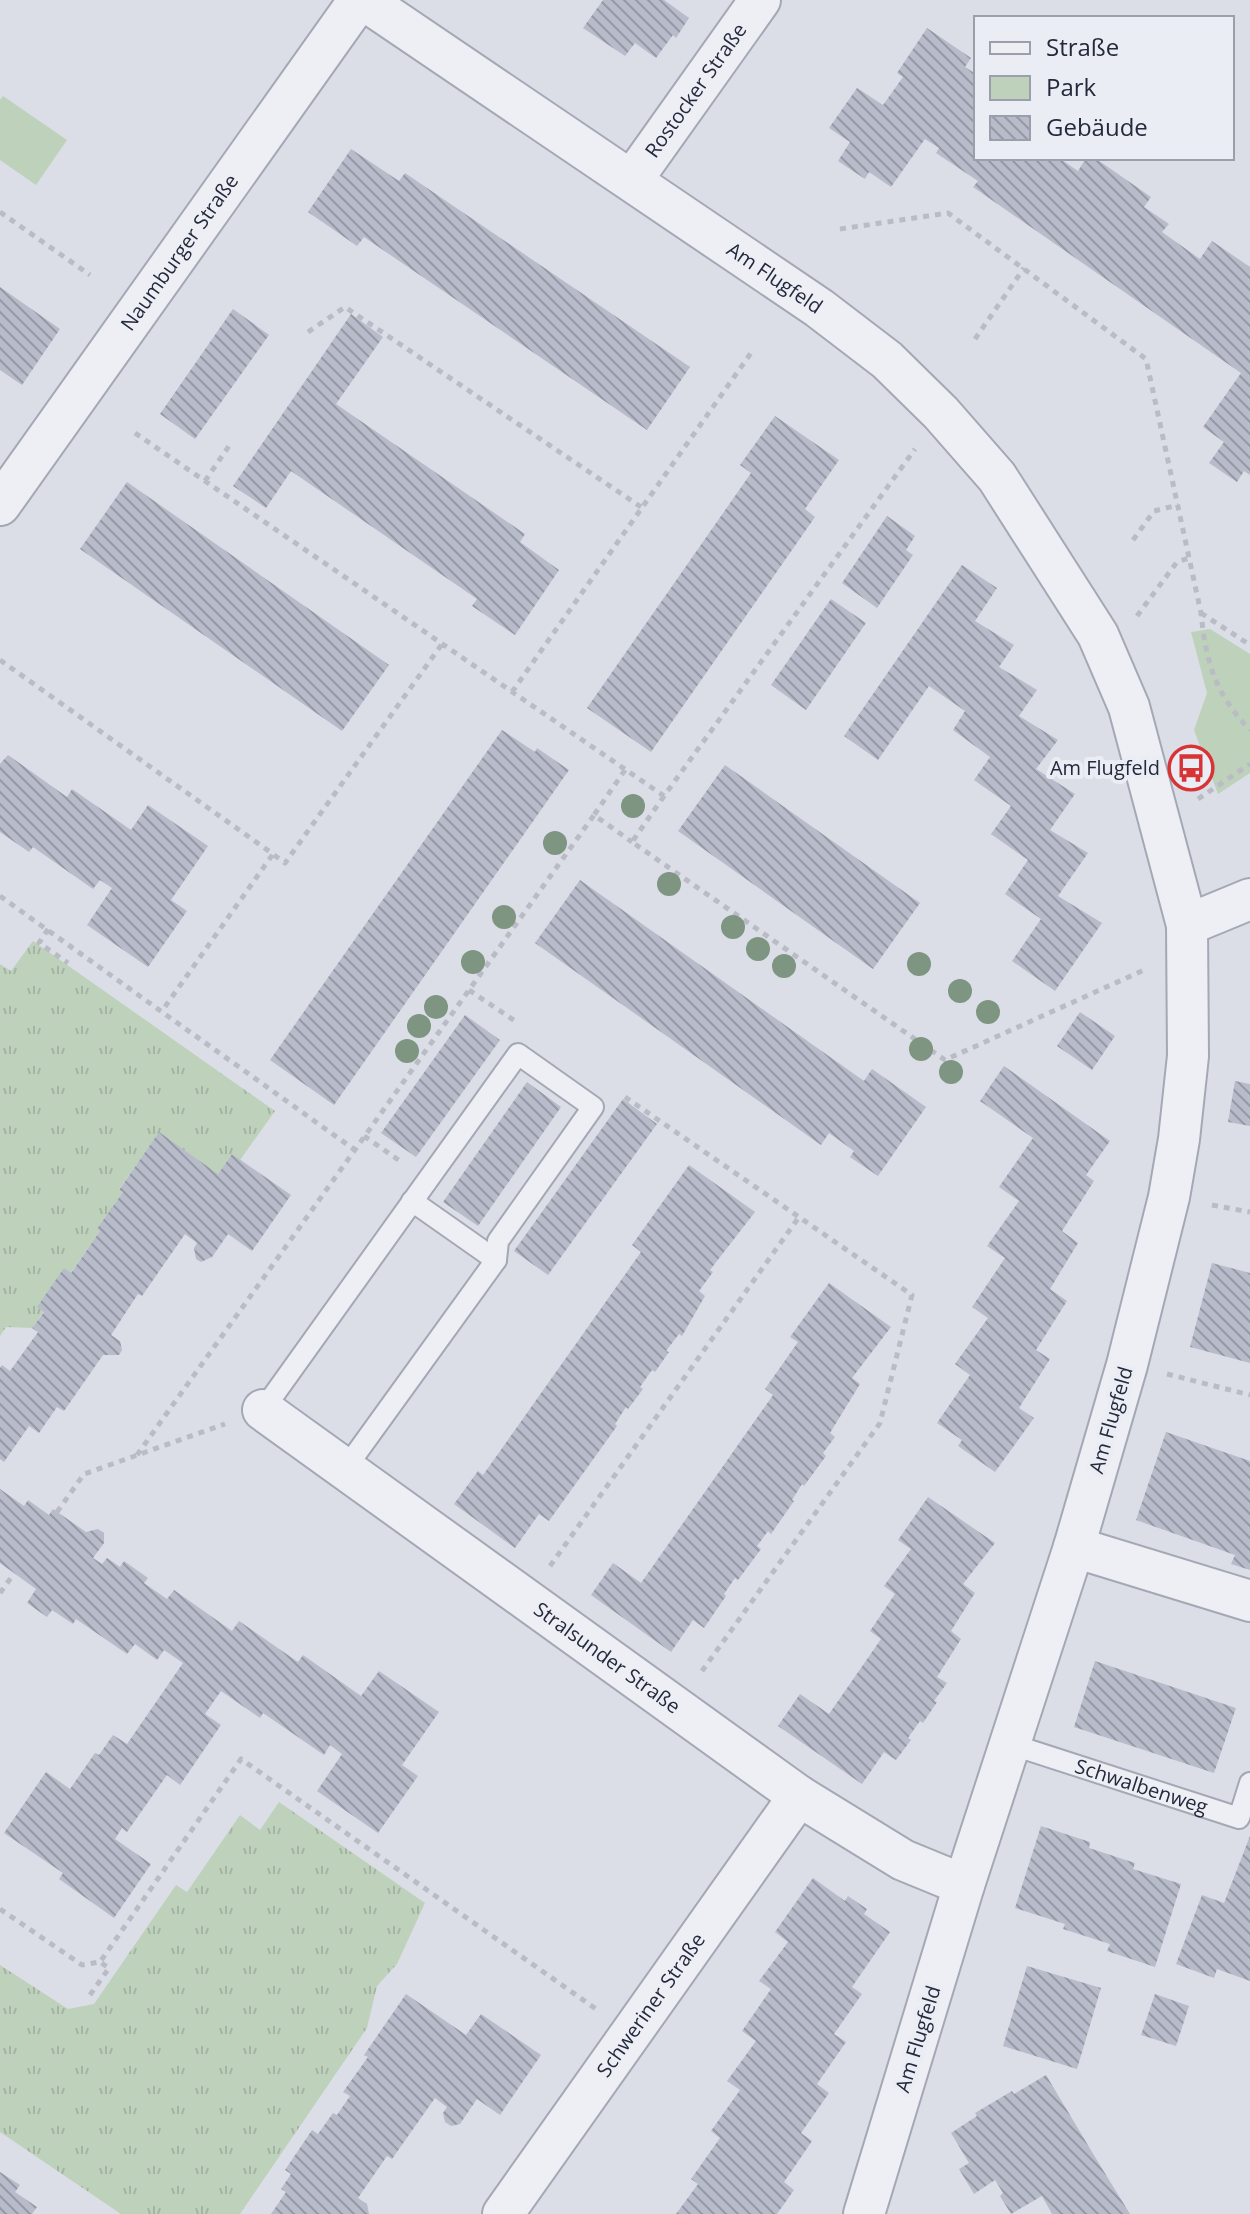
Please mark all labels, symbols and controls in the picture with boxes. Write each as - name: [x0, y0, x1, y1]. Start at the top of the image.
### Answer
- legend: [974, 16, 1234, 160]
- street label: Rostocker Straße: [638, 17, 752, 163]
- text: Straße: [1046, 30, 1119, 63]
- text: Park: [1046, 70, 1097, 103]
- text: Gebäude: [1046, 110, 1148, 143]
- street label: Naumburger Straße: [114, 168, 244, 336]
- street label: Am Flugfeld: [722, 236, 828, 320]
- bus stop icon: Am Flugfeld: [1167, 744, 1215, 792]
- place label: Am Flugfeld: [1050, 754, 1160, 781]
- street label: Am Flugfeld: [1082, 1363, 1139, 1477]
- street label: Stralsunder Straße: [529, 1595, 686, 1719]
- street label: Schwalbenweg: [1072, 1752, 1211, 1820]
- street label: Schweriner Straße: [590, 1927, 711, 2082]
- street label: Am Flugfeld: [889, 1982, 947, 2095]

